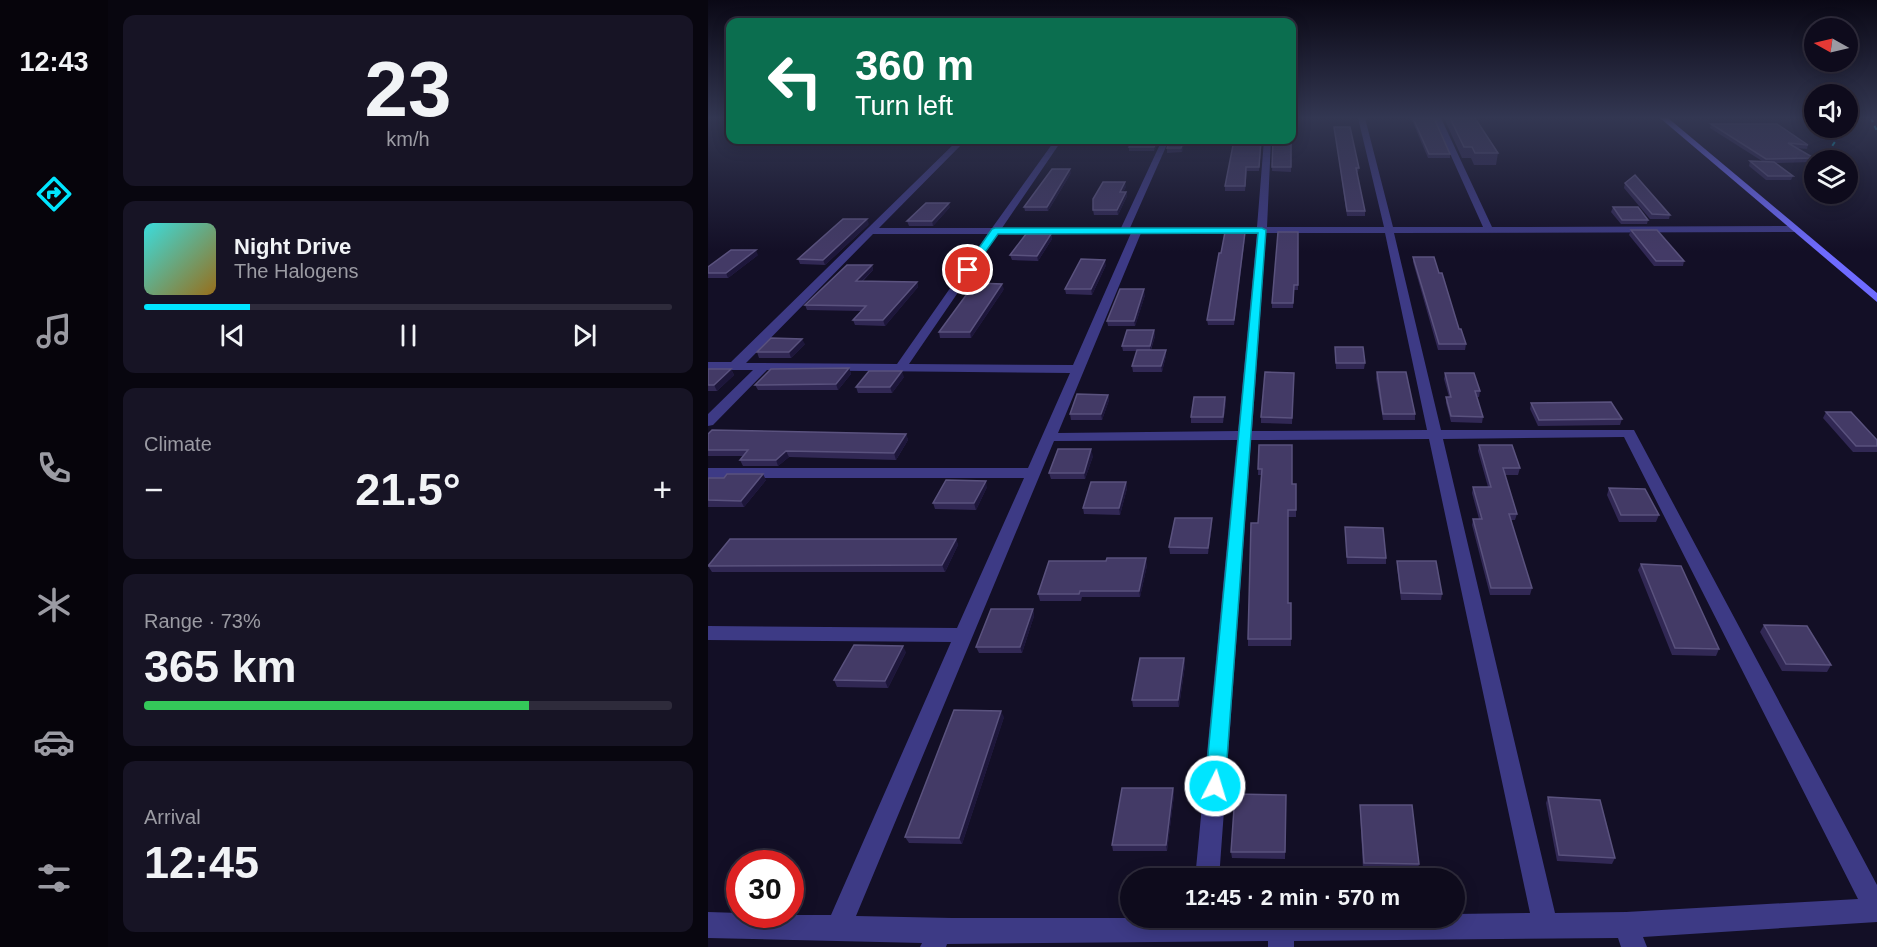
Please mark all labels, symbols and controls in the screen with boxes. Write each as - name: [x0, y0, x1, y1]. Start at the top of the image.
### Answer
- north arrow: [1804, 18, 1858, 72]
- map controls: [1804, 18, 1858, 204]
- icon: left: [756, 42, 834, 120]
- text: 360 m: [855, 42, 974, 89]
- text: 23: [365, 45, 451, 133]
- text: 12:43: [19, 47, 89, 77]
- button: sound: [1804, 84, 1858, 138]
- text: Turn left: [855, 91, 953, 121]
- text: km/h: [386, 128, 430, 150]
- button: layers: [1804, 150, 1858, 204]
- icon: directions: [33, 173, 75, 215]
- text: Night Drive: [234, 234, 351, 259]
- pin: [942, 244, 993, 295]
- icon: arrive: [951, 253, 984, 286]
- text: The Halogens: [234, 260, 359, 282]
- icon: music: [33, 310, 75, 352]
- icon: previous: [216, 319, 249, 352]
- icon: pause: [392, 319, 425, 352]
- icon: next: [568, 319, 601, 352]
- text: Climate: [144, 433, 212, 455]
- icon: phone: [33, 447, 75, 489]
- text: 21.5°: [355, 464, 461, 515]
- text: −: [144, 471, 163, 508]
- text: +: [653, 471, 672, 508]
- icon: climate: [33, 584, 75, 626]
- text: Range · 73%: [144, 610, 261, 632]
- text: 365 km: [144, 641, 297, 692]
- icon: car: [33, 721, 75, 763]
- position arrow: [1183, 754, 1247, 818]
- text: Arrival: [144, 806, 201, 828]
- text: 12:45: [144, 837, 259, 888]
- speed limit sign: 30: [726, 850, 804, 928]
- icon: filters: [33, 857, 75, 899]
- text: 12:45 · 2 min · 570 m: [1185, 885, 1400, 910]

